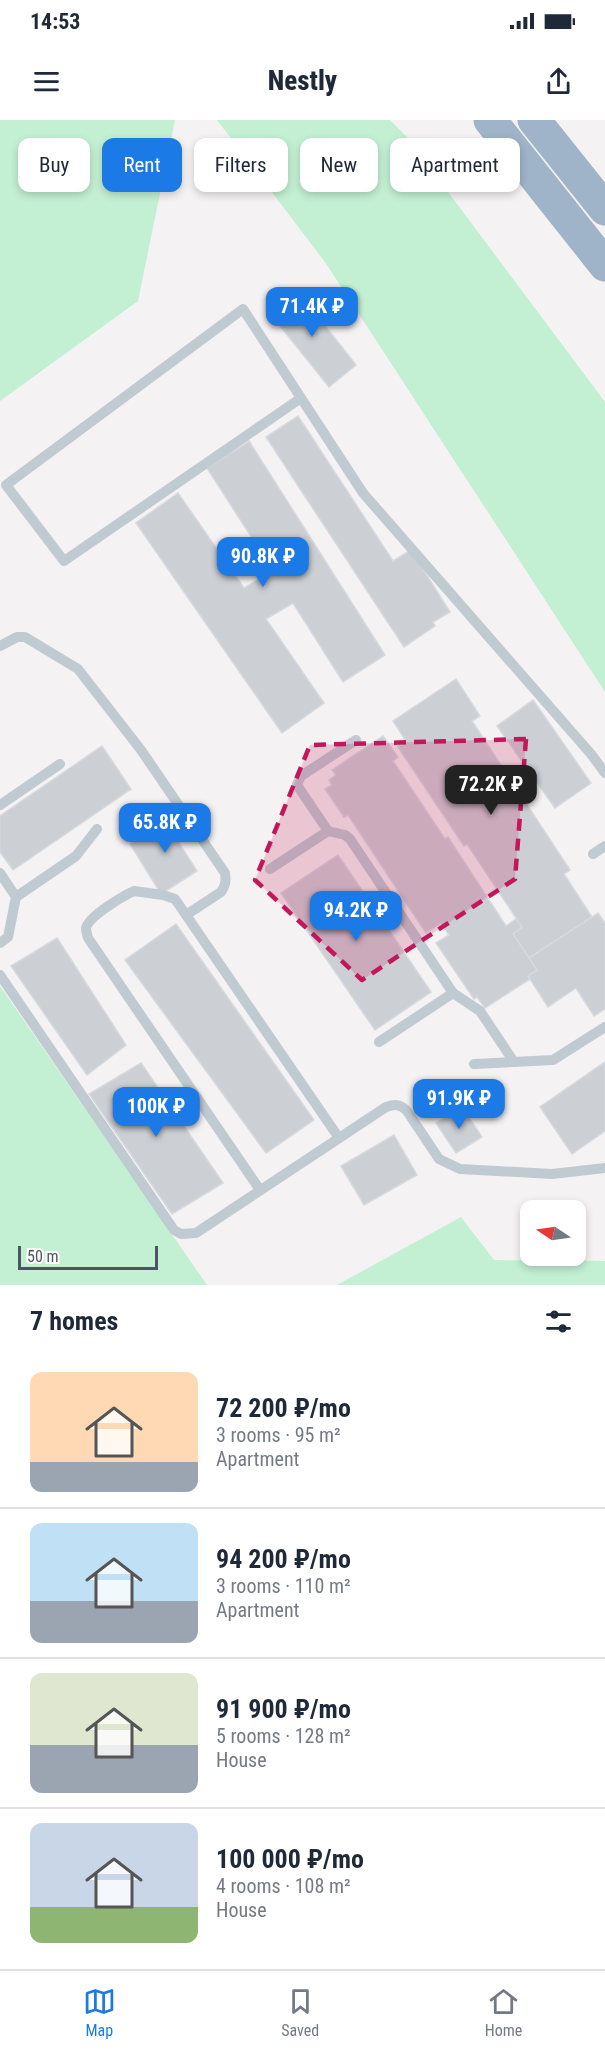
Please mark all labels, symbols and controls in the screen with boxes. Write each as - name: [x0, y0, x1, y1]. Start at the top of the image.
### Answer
- text: 14:53: [30, 9, 81, 34]
- icon: menu: [30, 65, 63, 98]
- text: Nestly: [268, 65, 337, 97]
- icon: share: [542, 65, 575, 98]
- chip: Buy: [18, 138, 90, 192]
- chip: Rent: [102, 138, 182, 192]
- chip: Filters: [194, 138, 288, 192]
- chip: New: [300, 138, 378, 192]
- chip: Apartment: [390, 138, 520, 192]
- pin: 71.4K ₽: [257, 287, 367, 338]
- text: 71.4K ₽: [280, 294, 344, 318]
- pin: 90.8K ₽: [208, 537, 318, 588]
- text: 90.8K ₽: [231, 544, 295, 568]
- pin: 72.2K ₽: [436, 765, 546, 816]
- text: 72.2K ₽: [459, 772, 523, 796]
- pin: 65.8K ₽: [110, 803, 220, 854]
- text: 65.8K ₽: [133, 810, 197, 834]
- pin: 94.2K ₽: [301, 891, 411, 942]
- text: 94.2K ₽: [324, 898, 388, 922]
- pin: 91.9K ₽: [404, 1079, 514, 1130]
- text: 91.9K ₽: [427, 1086, 491, 1110]
- pin: 100K ₽: [107, 1087, 205, 1138]
- text: 100K ₽: [127, 1094, 185, 1118]
- north arrow: [520, 1200, 586, 1266]
- map controls: [520, 1200, 586, 1266]
- scale bar: [18, 1243, 158, 1270]
- text: 50 m: [27, 1247, 59, 1266]
- icon: filters: [542, 1305, 575, 1338]
- text: 7 homes: [30, 1306, 118, 1336]
- text: 72 200 ₽/mo: [216, 1393, 351, 1423]
- icon: home: [78, 1396, 150, 1468]
- text: 3 rooms · 95 m²: [216, 1423, 341, 1447]
- text: Apartment: [216, 1447, 300, 1471]
- text: 94 200 ₽/mo: [216, 1544, 351, 1574]
- icon: home: [78, 1547, 150, 1619]
- text: 3 rooms · 110 m²: [216, 1574, 351, 1598]
- text: Apartment: [216, 1598, 300, 1622]
- text: 91 900 ₽/mo: [216, 1694, 351, 1724]
- icon: home: [78, 1697, 150, 1769]
- text: 5 rooms · 128 m²: [216, 1724, 351, 1748]
- text: House: [216, 1748, 267, 1772]
- text: 100 000 ₽/mo: [216, 1844, 364, 1874]
- icon: home: [78, 1847, 150, 1919]
- text: 4 rooms · 108 m²: [216, 1874, 351, 1898]
- text: House: [216, 1898, 267, 1922]
- tab: Map: [83, 1985, 116, 2040]
- tab: Saved: [281, 1985, 319, 2040]
- tab: Home: [485, 1985, 522, 2040]

